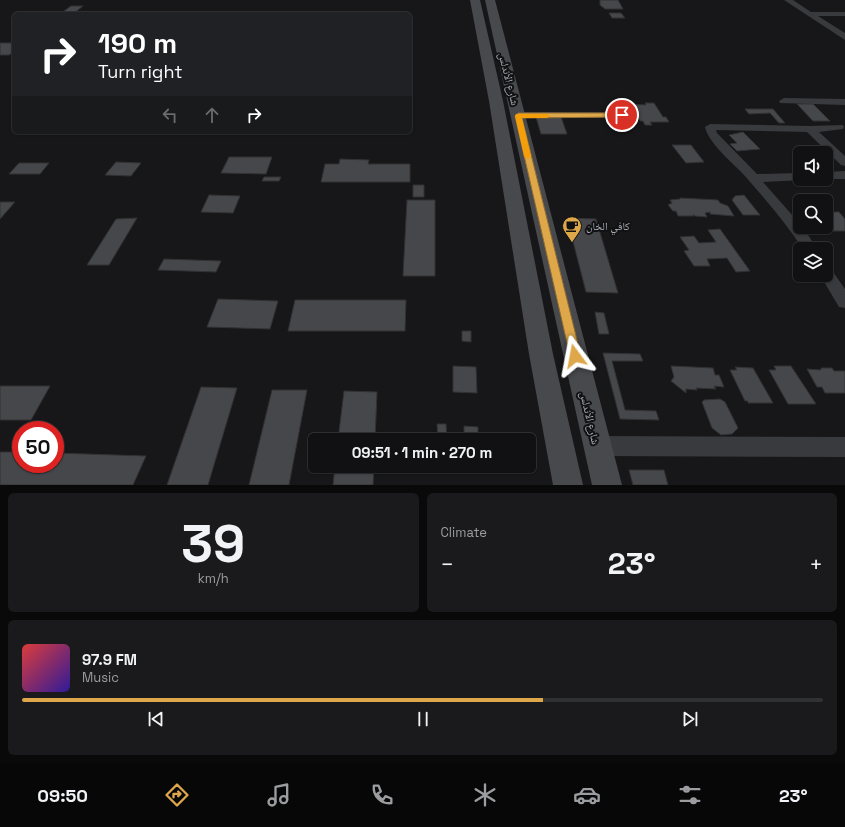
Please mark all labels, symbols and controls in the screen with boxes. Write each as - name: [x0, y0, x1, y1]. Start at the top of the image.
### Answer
- text: 190 m: [98, 25, 177, 61]
- icon: right: [32, 28, 84, 80]
- street label: شارع الأندلس: [496, 51, 522, 107]
- text: Turn right: [98, 60, 182, 83]
- pin: [605, 98, 639, 132]
- icon: left: [159, 104, 181, 126]
- icon: ahead: [201, 104, 223, 126]
- icon: right: [243, 104, 265, 126]
- icon: arrive: [611, 104, 633, 126]
- map controls: [793, 146, 833, 282]
- button: sound: [793, 146, 833, 186]
- button: search: [793, 194, 833, 234]
- cafe icon: كافي الخان: [561, 215, 583, 243]
- place label: كافي الخان: [586, 219, 630, 235]
- button: layers: [793, 242, 833, 282]
- position arrow: [554, 335, 596, 377]
- street label: شارع الأندلس: [577, 390, 603, 446]
- speed limit sign: 50: [12, 421, 64, 473]
- text: 09:51 · 1 min · 270 m: [352, 443, 492, 462]
- text: 39: [181, 511, 245, 577]
- text: Climate: [441, 524, 487, 541]
- text: 23°: [608, 544, 656, 583]
- text: −: [441, 550, 454, 578]
- text: +: [809, 550, 823, 578]
- text: km/h: [198, 570, 229, 587]
- text: 97.9 FM: [82, 650, 137, 669]
- text: Music: [82, 669, 119, 686]
- icon: previous: [145, 708, 167, 730]
- icon: pause: [412, 708, 434, 730]
- icon: next: [679, 708, 701, 730]
- icon: directions: [163, 781, 191, 809]
- icon: music: [265, 781, 293, 809]
- icon: phone: [368, 781, 396, 809]
- icon: climate: [471, 781, 499, 809]
- icon: car: [573, 781, 601, 809]
- icon: filters: [676, 781, 704, 809]
- text: 09:50: [37, 784, 88, 807]
- text: 23°: [779, 784, 808, 807]

